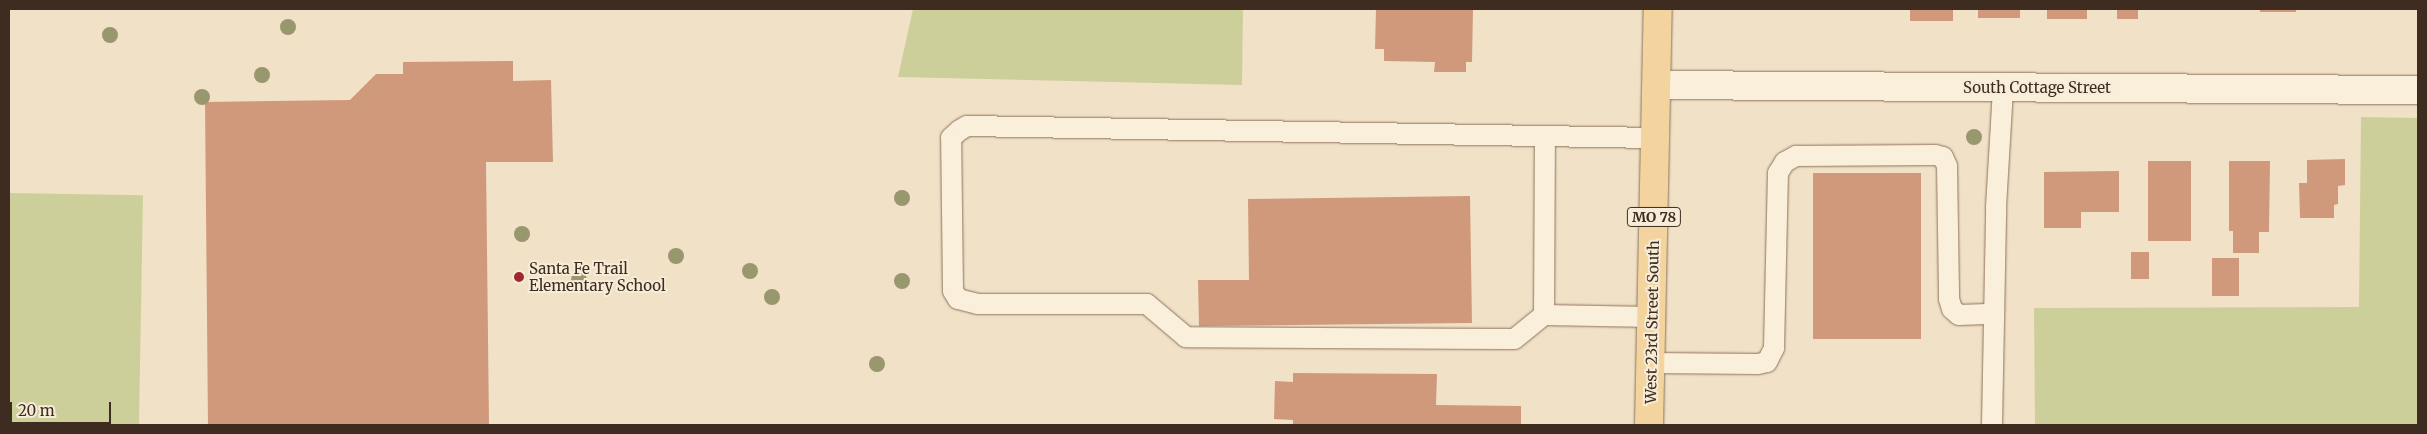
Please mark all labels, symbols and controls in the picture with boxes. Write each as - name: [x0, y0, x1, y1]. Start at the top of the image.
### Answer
- street label: South Cottage Street: [1963, 79, 2111, 97]
- road number: MO 78: [1626, 206, 1682, 228]
- street label: West 23rd Street South: [1642, 240, 1662, 404]
- place label: Santa Fe Trail Elementary School: [529, 259, 666, 294]
- marker: Santa Fe Trail Elementary School: [513, 271, 525, 283]
- scale bar: [12, 392, 114, 424]
- text: 20 m: [18, 401, 55, 420]

